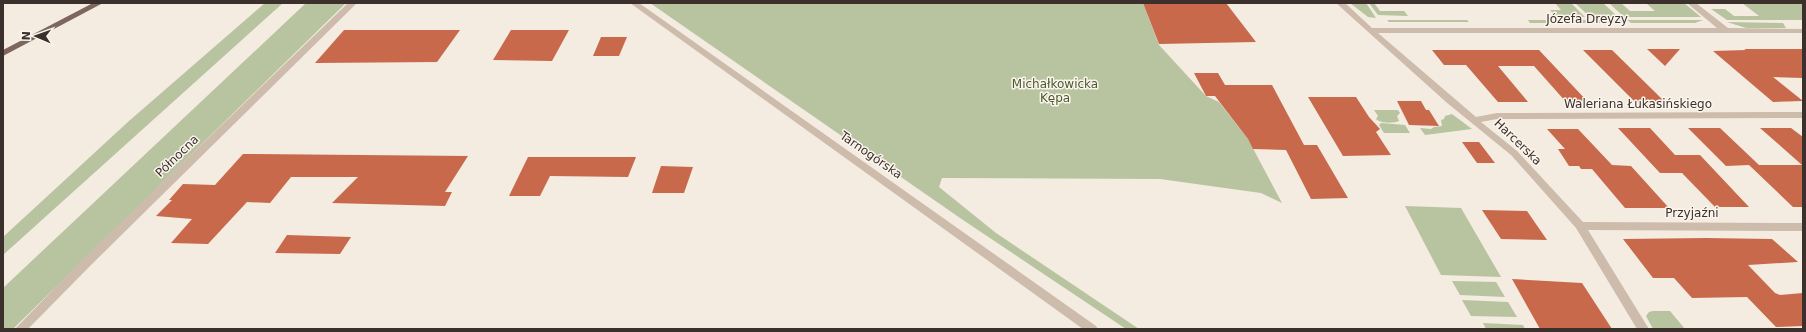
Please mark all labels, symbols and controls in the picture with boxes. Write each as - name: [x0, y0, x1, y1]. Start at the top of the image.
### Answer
- street label: Józefa Dreyzy: [1545, 12, 1628, 26]
- north arrow: [16, 16, 56, 56]
- text: N: [20, 31, 33, 41]
- park label: Michałkowicka Kępa: [1012, 77, 1098, 105]
- street label: Waleriana Łukasińskiego: [1564, 97, 1712, 111]
- street label: Harcerska: [1491, 116, 1545, 168]
- street label: Tarnogórska: [836, 128, 905, 182]
- street label: Północna: [153, 132, 201, 180]
- street label: Przyjaźni: [1665, 206, 1719, 220]

